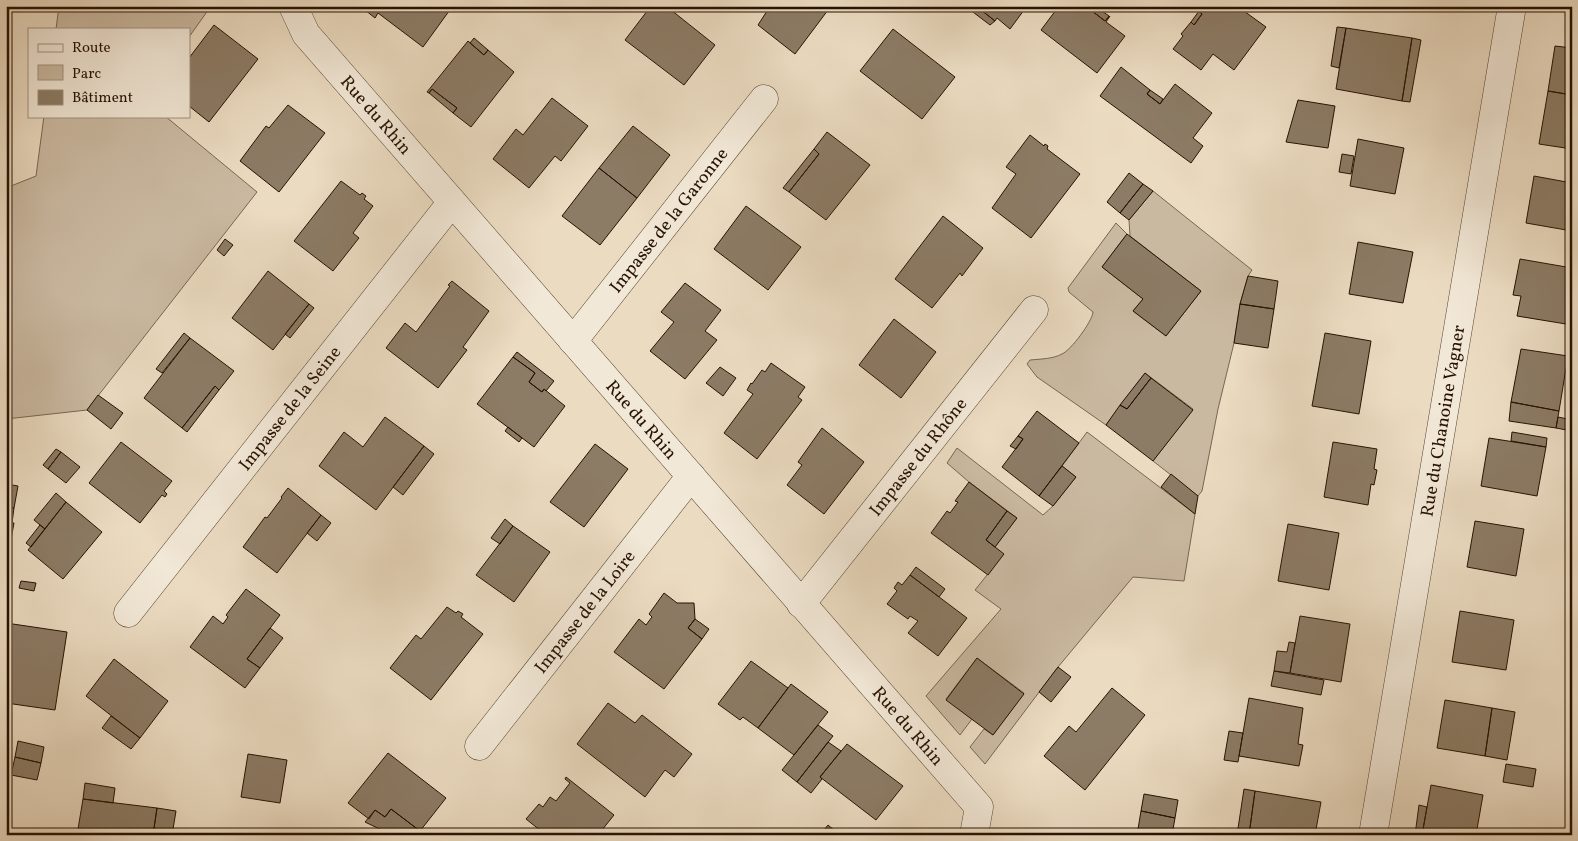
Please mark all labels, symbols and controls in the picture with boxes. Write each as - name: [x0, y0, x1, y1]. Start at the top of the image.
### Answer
- legend: [28, 28, 190, 118]
- text: Route: [72, 38, 111, 59]
- text: Parc: [72, 64, 101, 85]
- street label: Rue du Rhin: [334, 71, 417, 161]
- text: Bâtiment: [72, 88, 133, 109]
- street label: Impasse de la Garonne: [604, 143, 735, 299]
- street label: Rue du Chanoine Vagner: [1416, 323, 1472, 519]
- street label: Impasse de la Seine: [234, 341, 348, 477]
- street label: Rue du Rhin: [599, 375, 682, 466]
- street label: Impasse du Rhône: [864, 393, 974, 522]
- street label: Impasse de la Loire: [529, 545, 642, 679]
- street label: Rue du Rhin: [866, 682, 949, 772]

